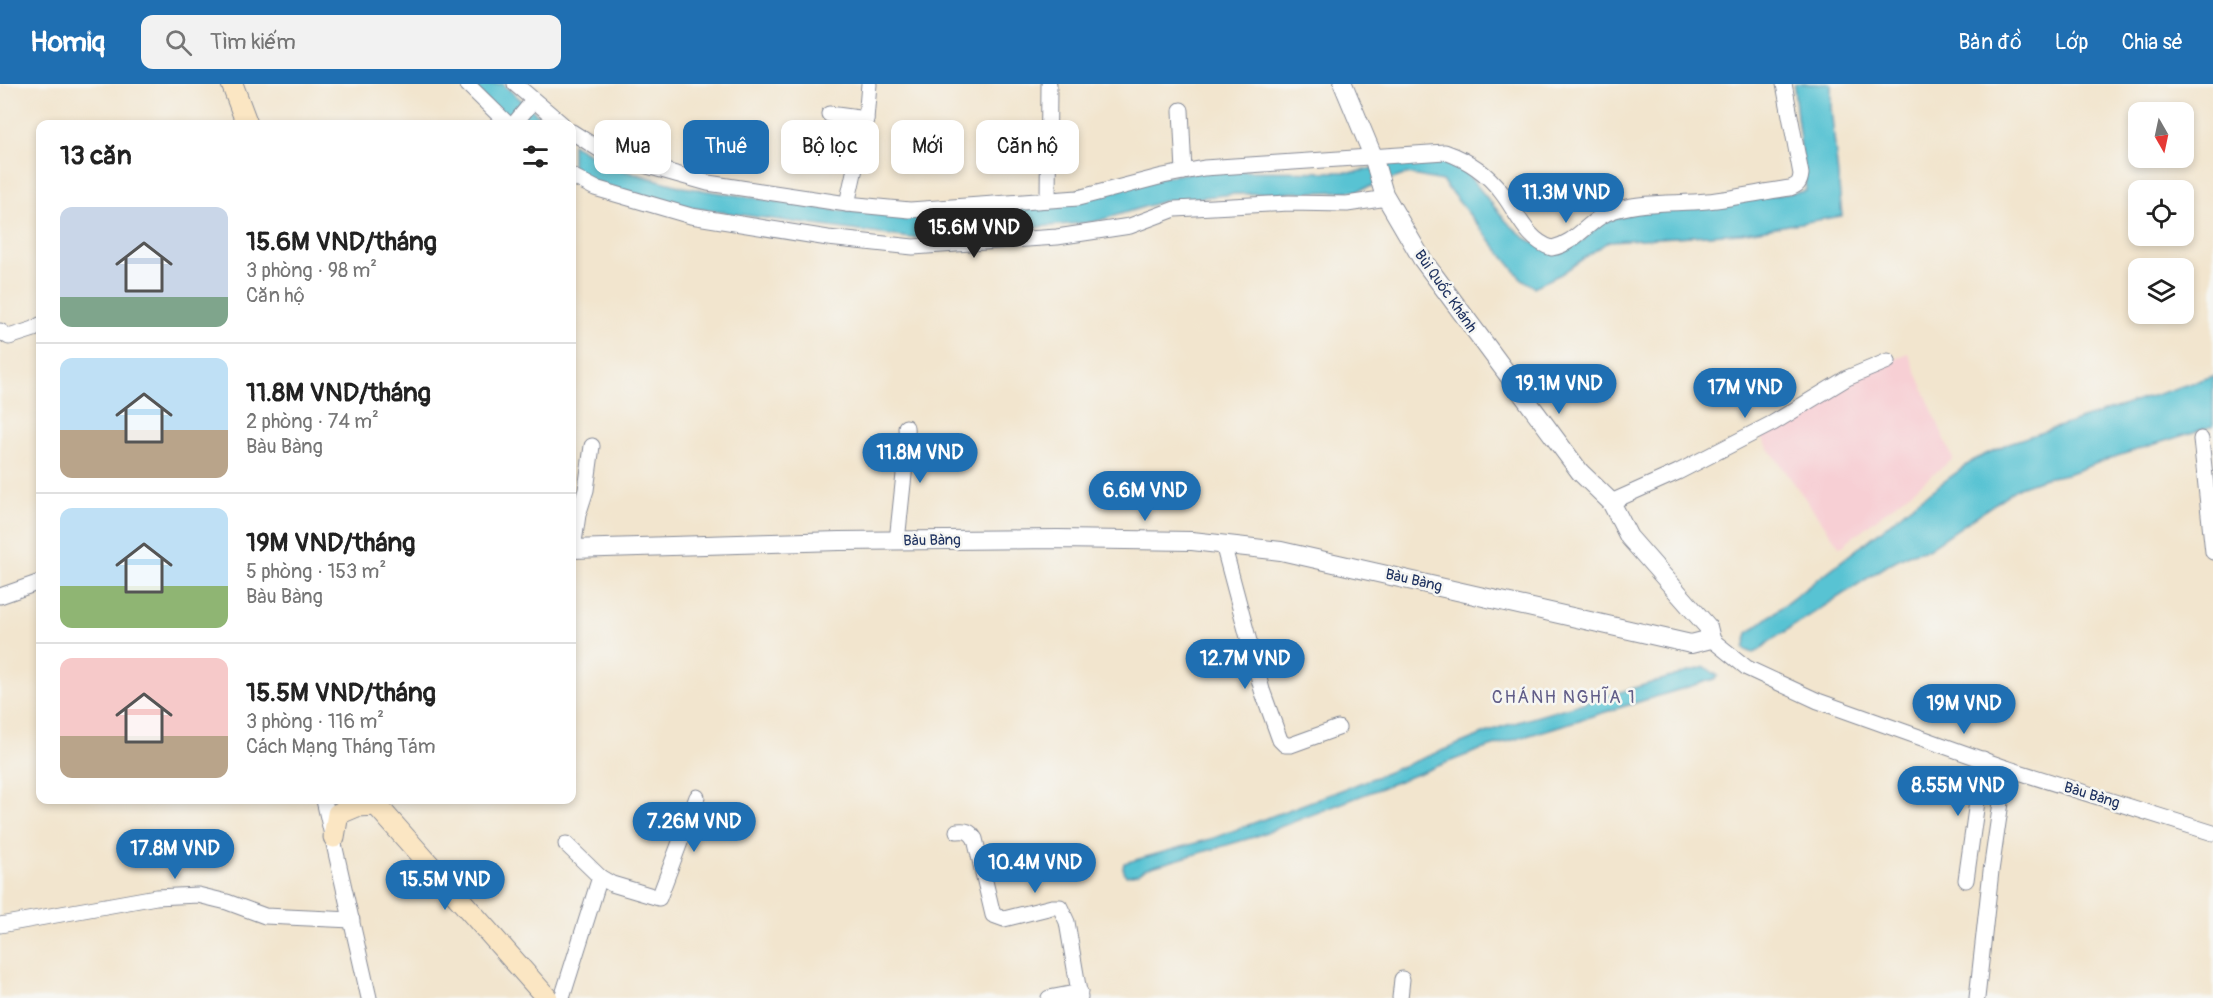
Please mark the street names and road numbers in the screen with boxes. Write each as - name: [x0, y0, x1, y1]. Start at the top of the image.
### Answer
- street label: Bùi Quốc Khánh: [1410, 246, 1481, 336]
- street label: Bàu Bàng: [903, 530, 961, 551]
- street label: Bàu Bàng: [1384, 565, 1444, 596]
- street label: Bàu Bàng: [2062, 778, 2122, 813]

